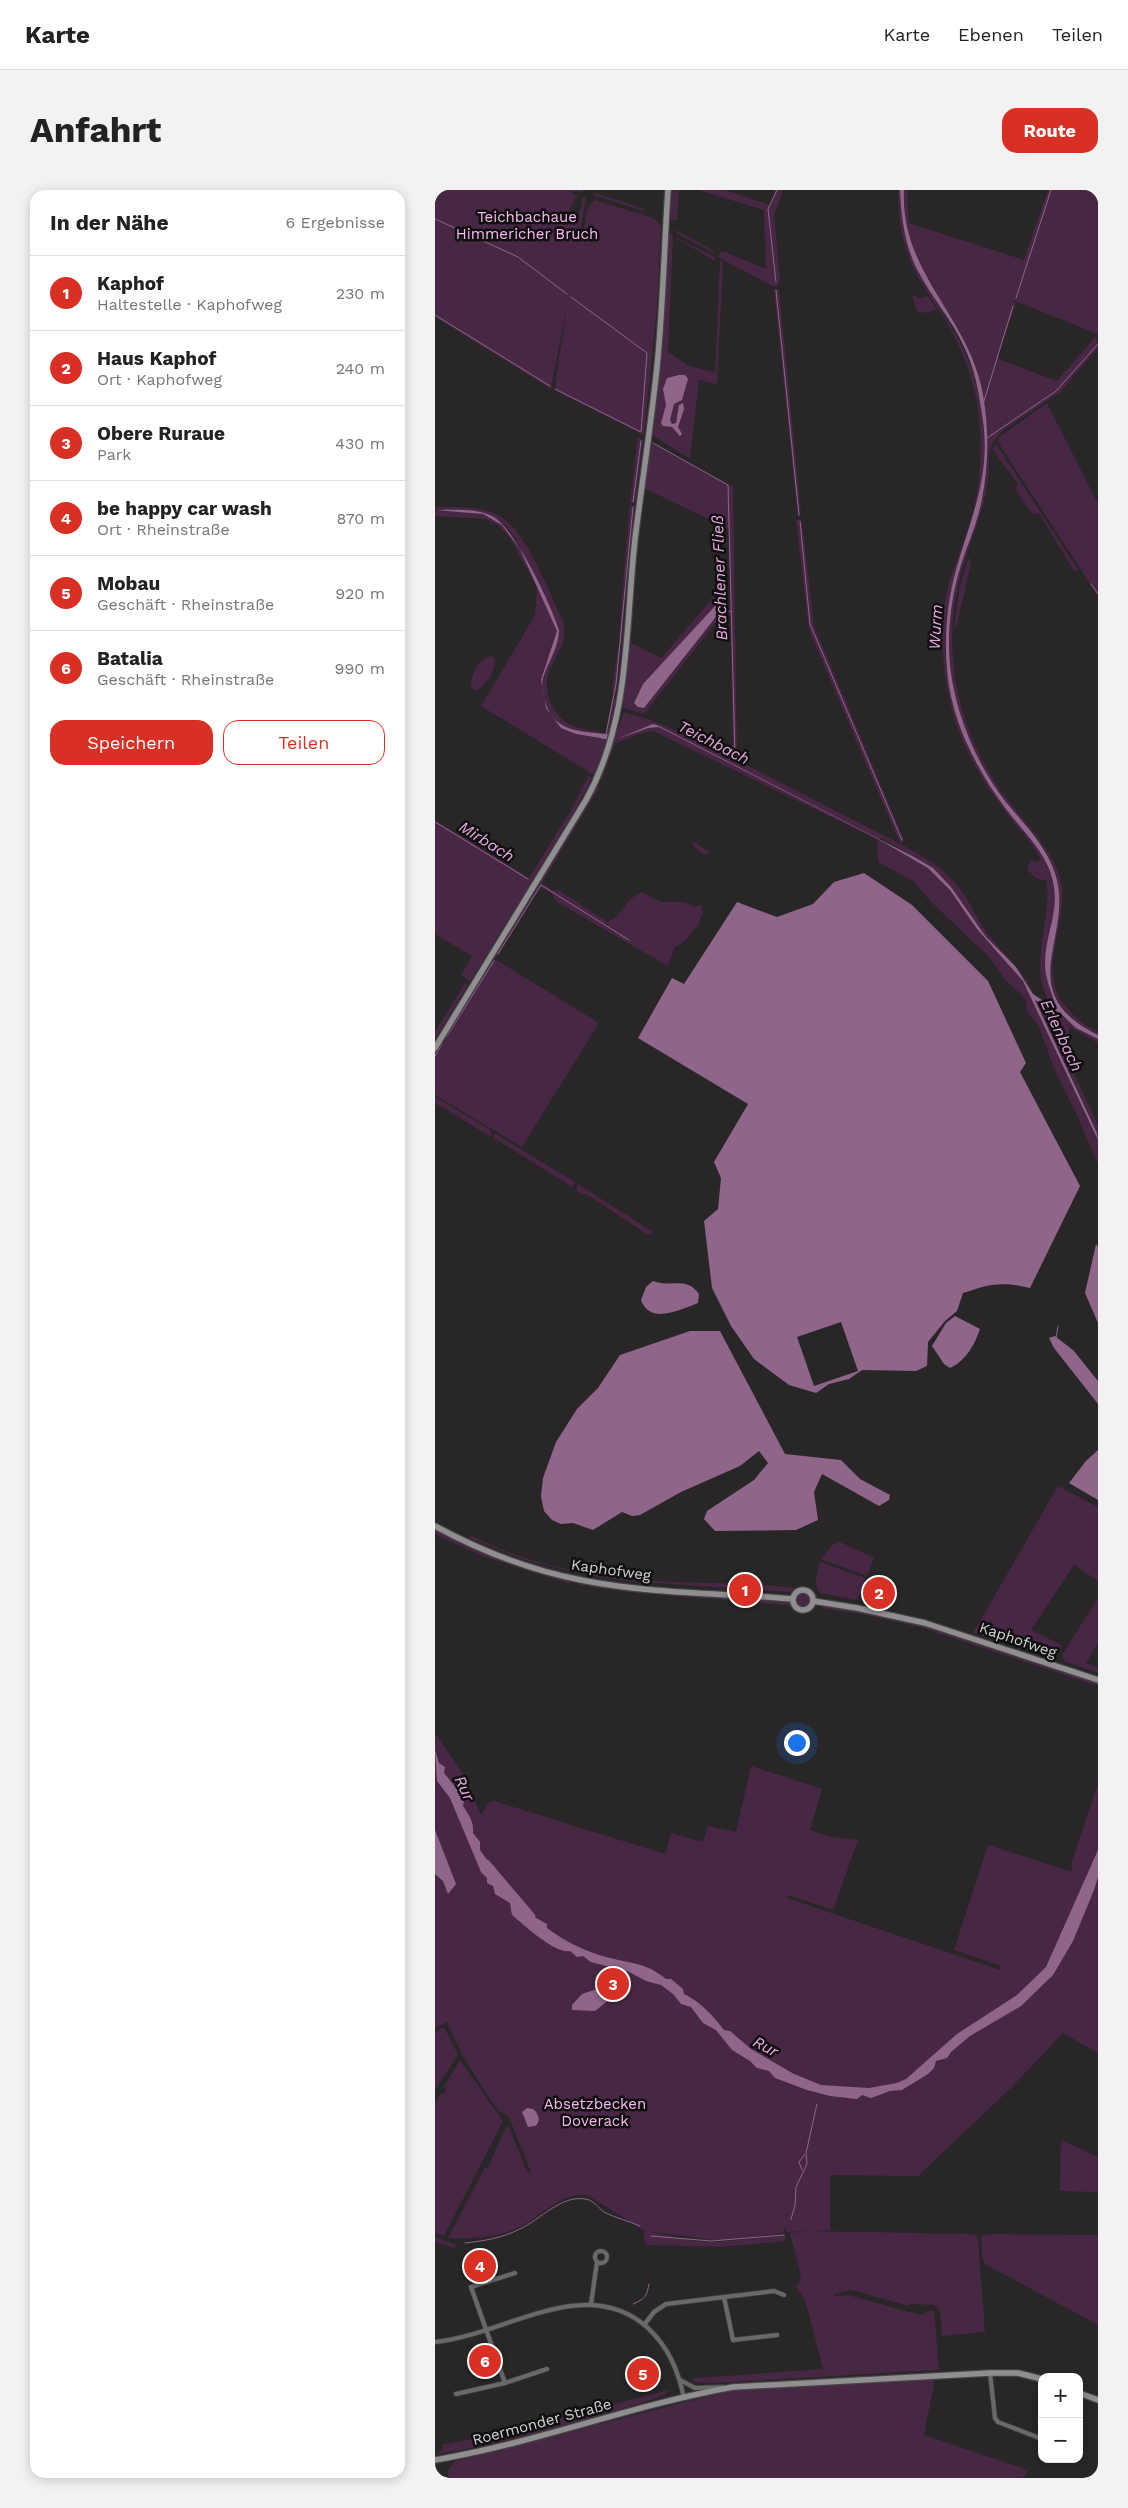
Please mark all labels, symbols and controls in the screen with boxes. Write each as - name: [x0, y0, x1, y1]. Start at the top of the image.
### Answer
- text: Karte: [25, 21, 90, 49]
- text: Karte: [884, 24, 930, 45]
- text: Ebenen: [958, 24, 1024, 45]
- text: Teilen: [1052, 24, 1103, 45]
- button: Route: [1002, 108, 1098, 153]
- text: Anfahrt: [30, 109, 161, 151]
- park label: Teichbachaue Himmericher Bruch: [456, 208, 598, 243]
- text: In der Nähe: [50, 210, 169, 235]
- text: 6 Ergebnisse: [285, 213, 385, 232]
- text: Kaphof: [97, 272, 164, 295]
- text: 1: [63, 284, 69, 303]
- text: 230 m: [336, 284, 385, 303]
- text: Haltestelle · Kaphofweg: [97, 295, 282, 314]
- text: Haus Kaphof: [97, 347, 216, 370]
- text: 2: [61, 359, 71, 378]
- text: 240 m: [336, 359, 385, 378]
- text: Ort · Kaphofweg: [97, 370, 222, 389]
- text: Obere Ruraue: [97, 422, 225, 445]
- text: 3: [61, 434, 71, 453]
- text: 430 m: [335, 434, 385, 453]
- text: Park: [97, 445, 131, 464]
- text: be happy car wash: [97, 497, 272, 520]
- text: 4: [61, 509, 71, 528]
- text: 870 m: [336, 509, 385, 528]
- water label: Brachlener Fließ: [708, 515, 731, 641]
- text: Ort · Rheinstraße: [97, 520, 230, 539]
- text: Mobau: [97, 572, 160, 595]
- text: 5: [61, 584, 71, 603]
- text: 920 m: [335, 584, 385, 603]
- text: Geschäft · Rheinstraße: [97, 595, 274, 614]
- water label: Wurm: [925, 604, 946, 650]
- text: Batalia: [97, 647, 163, 670]
- text: 6: [61, 659, 71, 678]
- text: 990 m: [335, 659, 385, 678]
- text: Geschäft · Rheinstraße: [97, 670, 274, 689]
- water label: Teichbach: [675, 716, 753, 768]
- button: Speichern: [50, 720, 213, 765]
- button: Teilen: [223, 720, 385, 765]
- water label: Mirbach: [456, 817, 518, 866]
- water label: Erlenbach: [1037, 996, 1087, 1074]
- street label: Kaphofweg: [570, 1555, 652, 1585]
- pin: 1: [729, 1571, 761, 1609]
- pin: 2: [863, 1574, 895, 1612]
- street label: Kaphofweg: [977, 1618, 1059, 1662]
- your location: [784, 1730, 810, 1756]
- water label: Rur: [450, 1772, 479, 1805]
- pin: 3: [597, 1965, 629, 2003]
- water label: Rur: [750, 2032, 782, 2061]
- park label: Absetzbecken Doverack: [544, 2095, 646, 2130]
- pin: 4: [464, 2247, 496, 2285]
- pin: 6: [469, 2342, 501, 2380]
- pin: 5: [627, 2355, 659, 2393]
- map controls: [1038, 2373, 1083, 2463]
- button: +: [1038, 2373, 1083, 2418]
- street label: Roermonder Straße: [470, 2395, 614, 2449]
- button: −: [1038, 2418, 1083, 2463]

